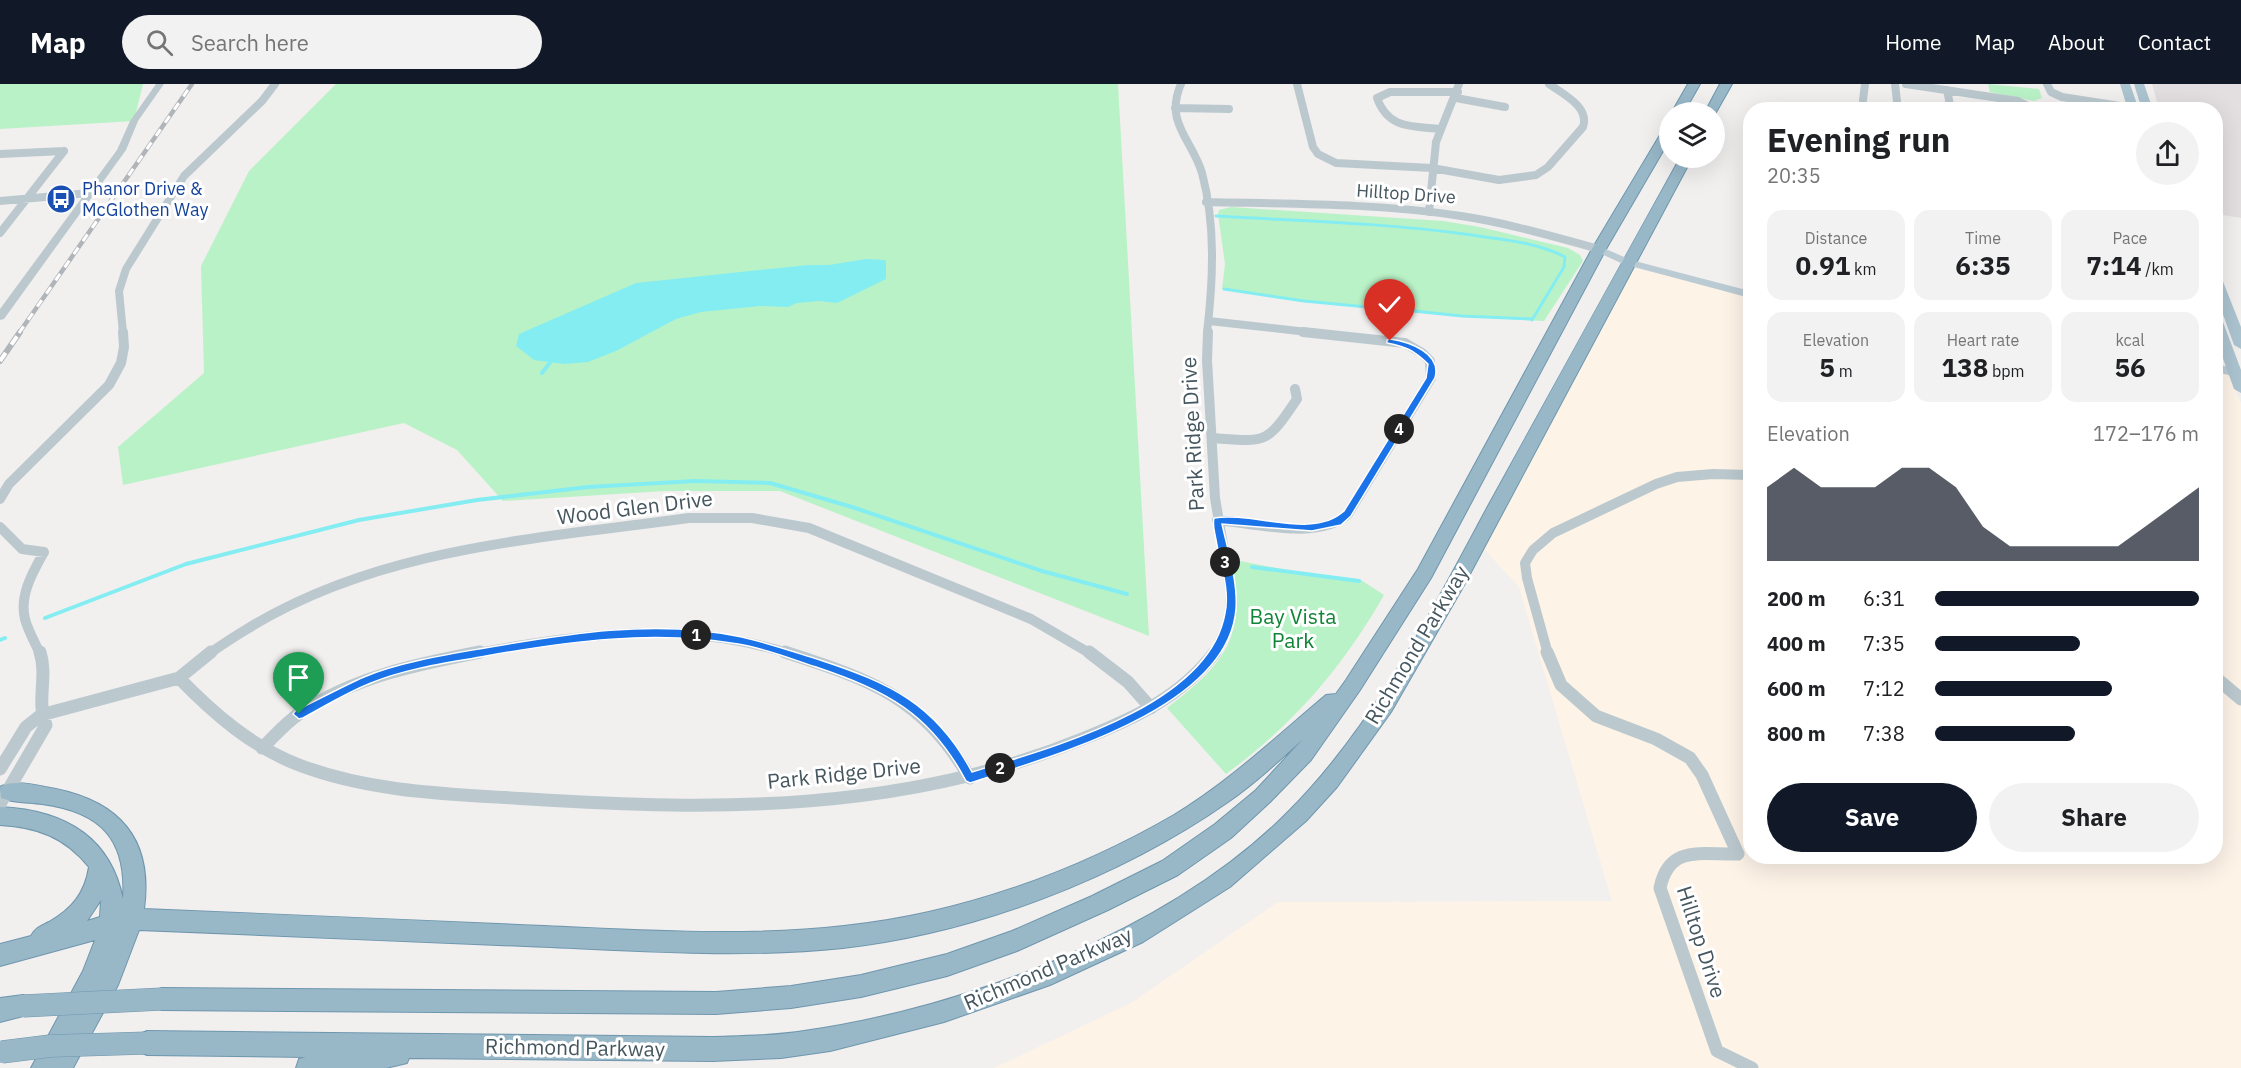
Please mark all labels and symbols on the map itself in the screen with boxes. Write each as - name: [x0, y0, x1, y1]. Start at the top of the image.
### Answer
- place label: Phanor Drive & McGlothen Way: [82, 177, 208, 221]
- street label: Hilltop Drive: [1356, 179, 1457, 208]
- bus stop icon: Phanor Drive & McGlothen Way: [45, 183, 77, 215]
- pin: [1364, 279, 1415, 341]
- street label: Park Ridge Drive: [1174, 356, 1210, 512]
- pin: 4: [1384, 414, 1414, 444]
- street label: Wood Glen Drive: [555, 484, 714, 530]
- pin: 3: [1210, 547, 1240, 577]
- street label: Richmond Parkway: [1358, 560, 1475, 729]
- park label: Bay Vista Park: [1250, 602, 1336, 654]
- pin: 1: [681, 620, 711, 650]
- pin: [273, 652, 324, 714]
- street label: Park Ridge Drive: [766, 751, 922, 795]
- pin: 2: [985, 753, 1015, 783]
- street label: Hilltop Drive: [1671, 882, 1733, 1001]
- street label: Richmond Parkway: [959, 920, 1137, 1016]
- street label: Richmond Parkway: [485, 1031, 666, 1063]

